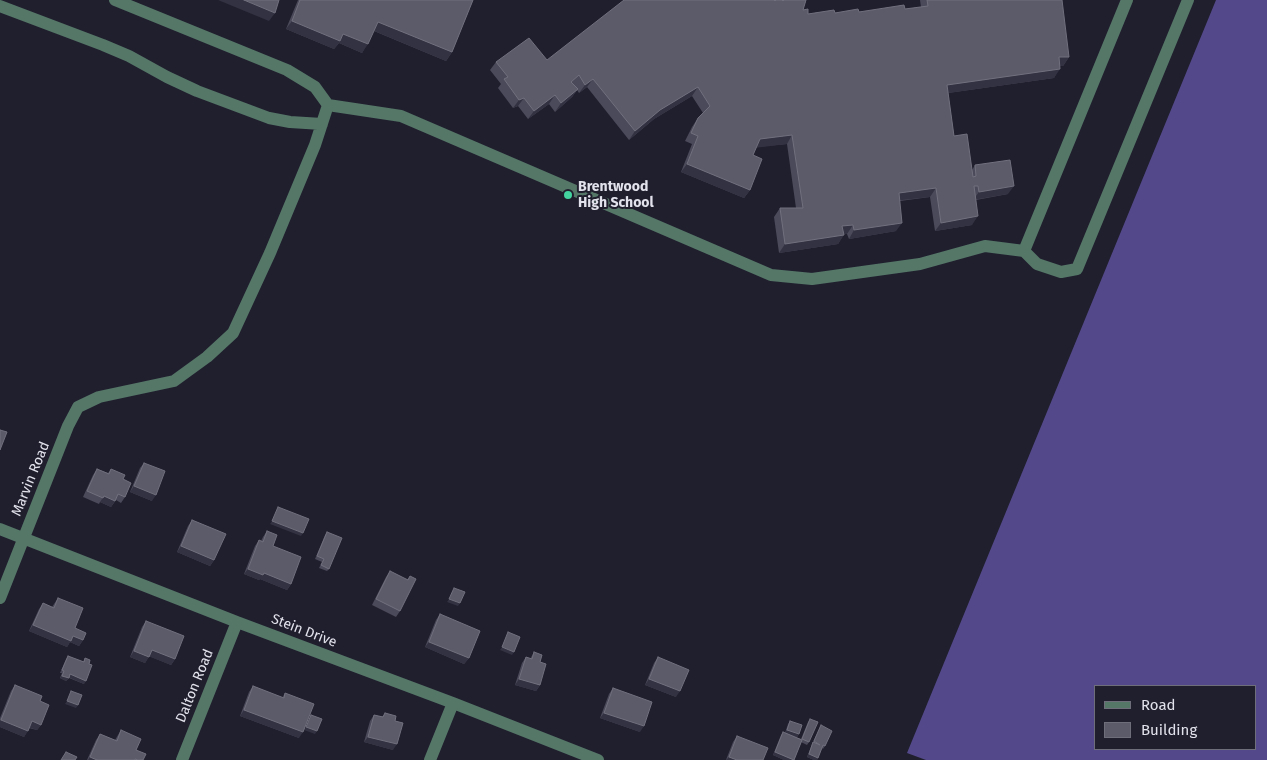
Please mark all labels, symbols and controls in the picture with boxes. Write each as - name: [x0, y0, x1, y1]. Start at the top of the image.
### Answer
- place label: Brentwood High School: [578, 179, 654, 212]
- marker: Brentwood High School: [562, 189, 574, 201]
- street label: Marvin Road: [8, 439, 54, 519]
- street label: Stein Drive: [269, 611, 339, 651]
- street label: Dalton Road: [173, 647, 217, 725]
- legend: [1094, 685, 1257, 750]
- text: Road: [1141, 696, 1176, 714]
- text: Building: [1141, 721, 1197, 739]

